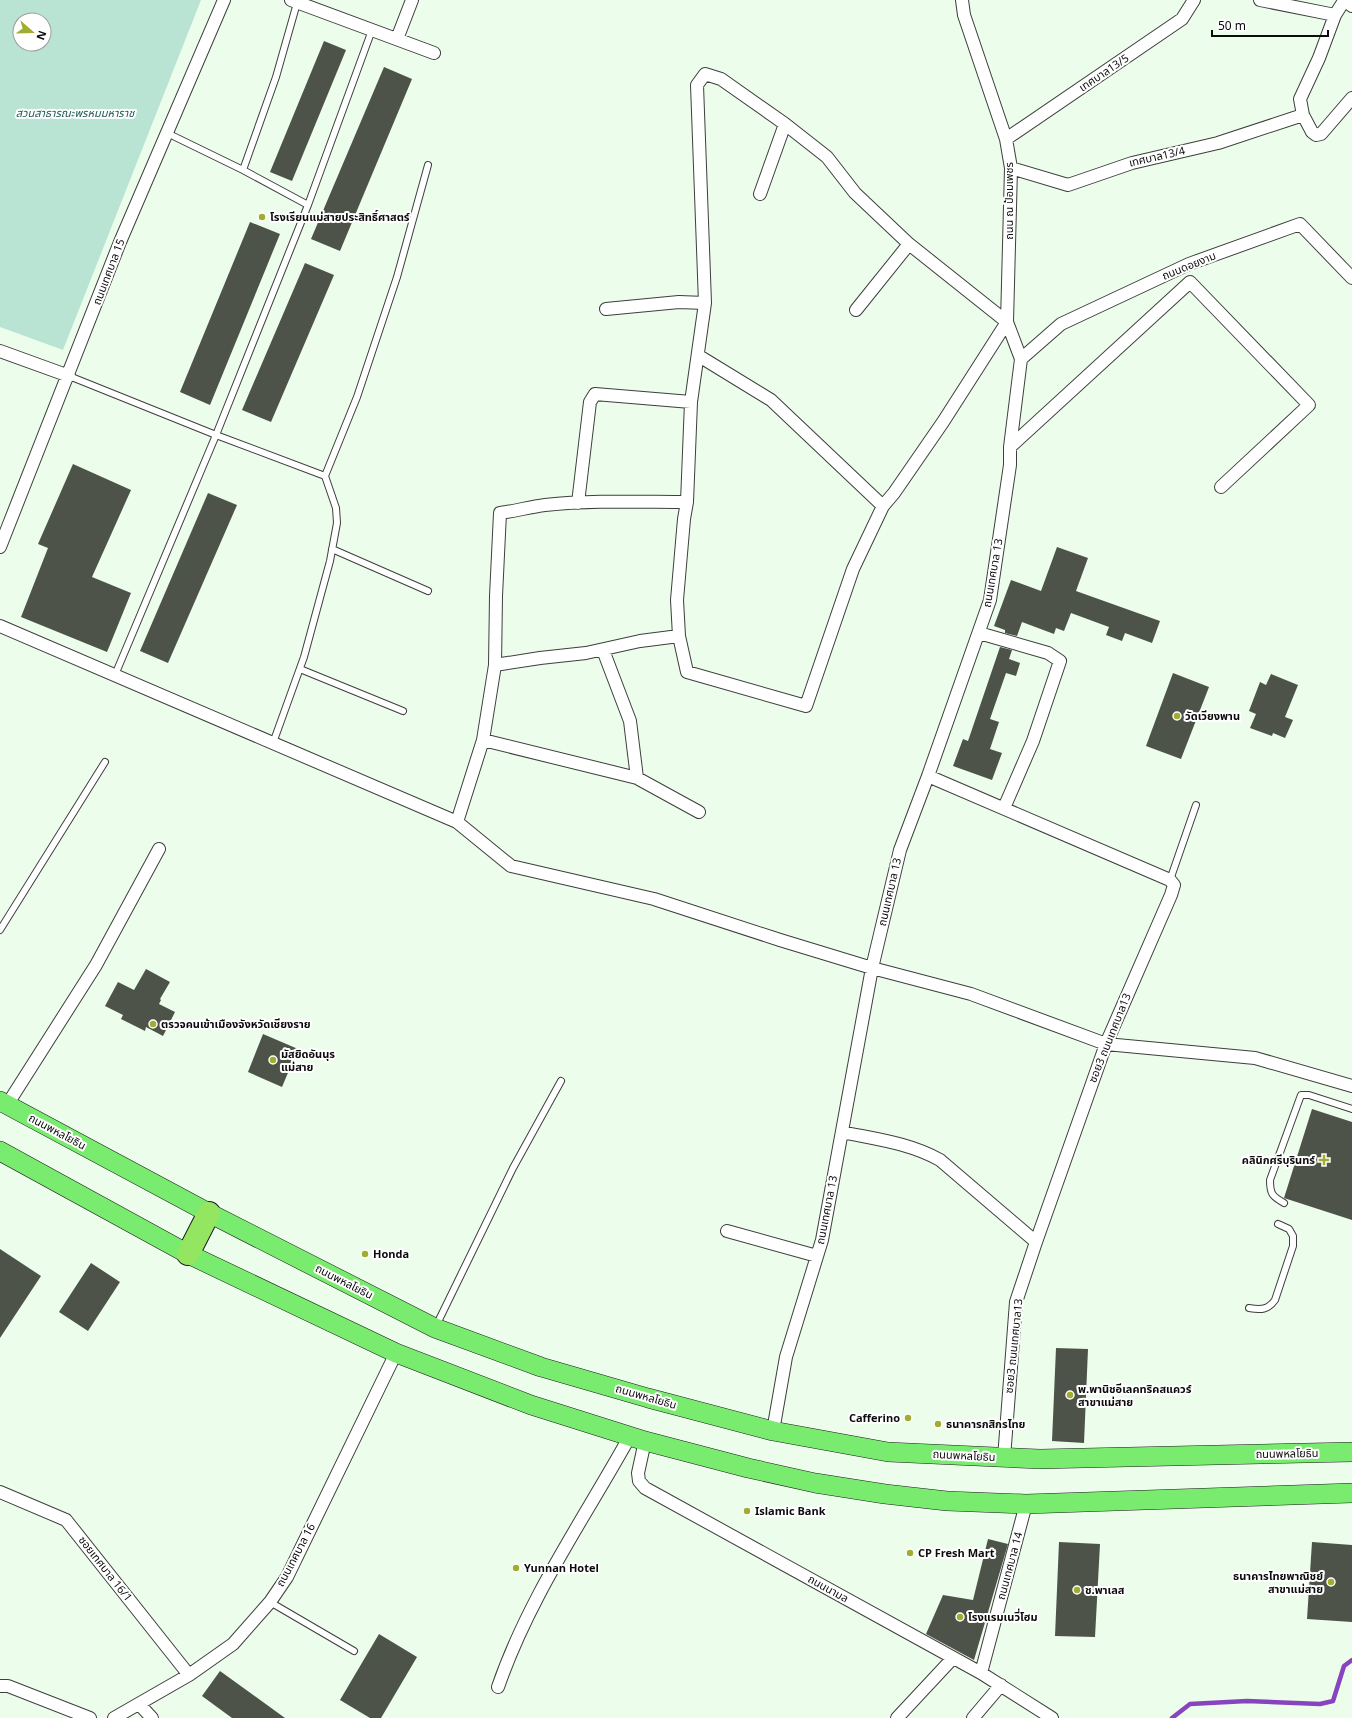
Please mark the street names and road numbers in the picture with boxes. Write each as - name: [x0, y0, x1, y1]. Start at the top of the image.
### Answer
- street label: เทศบาล13/5: [1076, 50, 1132, 96]
- street label: เทศบาล13/4: [1127, 142, 1187, 172]
- street label: ถนน ณ ป้อมเพชร: [1001, 162, 1018, 240]
- street label: ถนนเทศบาล 15: [89, 236, 129, 308]
- street label: ถนนดอยงาม: [1159, 247, 1219, 285]
- street label: ถนนเทศบาล 13: [979, 537, 1007, 609]
- street label: ถนนเทศบาล 13: [874, 856, 906, 928]
- street label: ซอย3 ถนนเทศบาล13: [1084, 991, 1136, 1085]
- street label: ถนนพหลโยธิน: [25, 1110, 89, 1154]
- street label: ถนนเทศบาล 13: [812, 1174, 842, 1246]
- street label: ถนนพหลโยธิน: [312, 1260, 376, 1304]
- street label: ซอย3 ถนนเทศบาล13: [1001, 1298, 1027, 1394]
- street label: ถนนพหลโยธิน: [613, 1380, 679, 1414]
- street label: ถนนพหลโยธิน: [1255, 1445, 1319, 1463]
- street label: ถนนพหลโยธิน: [932, 1446, 996, 1466]
- street label: ถนนเทศบาล 16: [272, 1520, 320, 1590]
- street label: ถนนเทศบาล 14: [993, 1529, 1027, 1602]
- street label: ซอยเทศบาล 16/1: [74, 1533, 136, 1605]
- street label: ถนนนามล: [804, 1571, 852, 1607]

